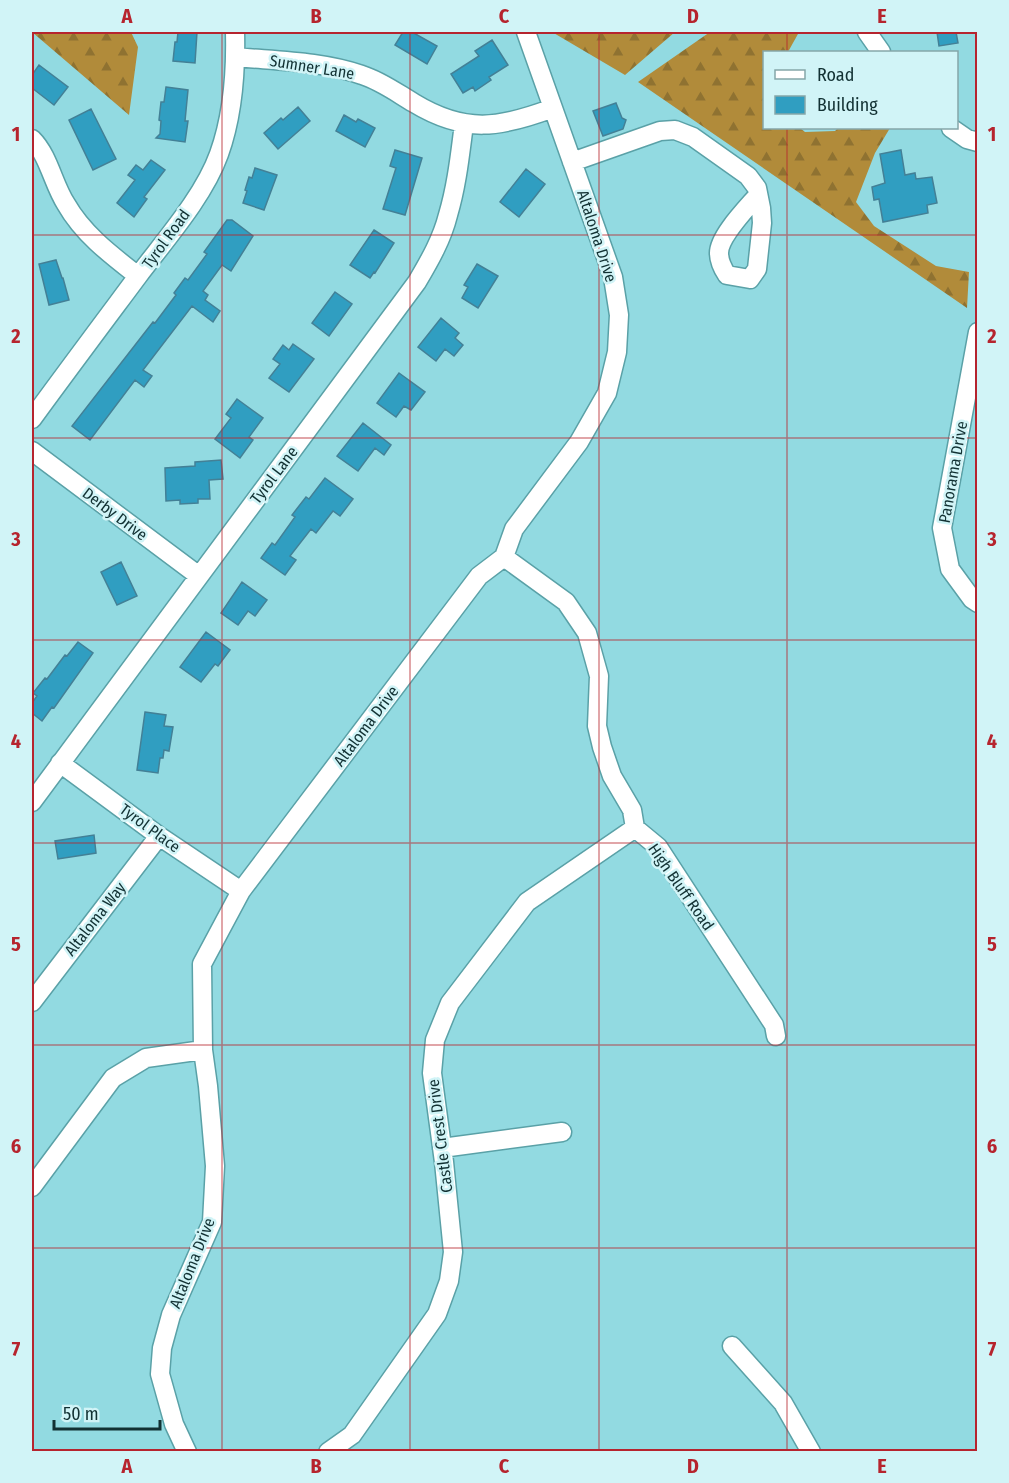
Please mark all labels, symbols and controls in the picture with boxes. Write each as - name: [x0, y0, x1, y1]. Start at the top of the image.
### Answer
- text: A: [121, 4, 134, 28]
- text: B: [310, 4, 322, 28]
- text: C: [499, 4, 510, 28]
- text: D: [687, 4, 699, 28]
- text: E: [877, 4, 887, 28]
- street label: Sumner Lane: [268, 51, 356, 83]
- legend: [763, 51, 958, 129]
- text: Road: [817, 64, 854, 86]
- text: Building: [817, 94, 878, 116]
- text: 1: [12, 122, 20, 146]
- text: 1: [988, 122, 996, 146]
- street label: Altaloma Drive: [573, 188, 621, 285]
- street label: Tyrol Road: [138, 206, 194, 272]
- text: 2: [10, 324, 21, 348]
- text: 2: [986, 324, 997, 348]
- street label: Panorama Drive: [935, 420, 971, 524]
- street label: Tyrol Lane: [246, 443, 302, 507]
- street label: Derby Drive: [79, 484, 151, 545]
- text: 3: [10, 527, 21, 551]
- text: 3: [986, 527, 997, 551]
- street label: Altaloma Drive: [330, 682, 402, 770]
- text: 4: [11, 729, 21, 753]
- text: 4: [987, 729, 997, 753]
- street label: Tyrol Place: [116, 800, 184, 856]
- street label: High Bluff Road: [644, 840, 718, 934]
- street label: Altaloma Way: [60, 878, 130, 960]
- text: 5: [11, 932, 21, 956]
- text: 5: [987, 932, 997, 956]
- street label: Castle Crest Drive: [424, 1078, 456, 1194]
- text: 6: [11, 1134, 21, 1158]
- text: 6: [987, 1134, 997, 1158]
- street label: Altaloma Drive: [165, 1215, 219, 1311]
- text: 7: [12, 1337, 21, 1361]
- text: 7: [988, 1337, 997, 1361]
- scale bar: [54, 1393, 160, 1431]
- text: 50 m: [63, 1403, 99, 1425]
- text: A: [121, 1454, 134, 1478]
- text: B: [310, 1454, 322, 1478]
- text: C: [499, 1454, 510, 1478]
- text: D: [687, 1454, 699, 1478]
- text: E: [877, 1454, 887, 1478]

